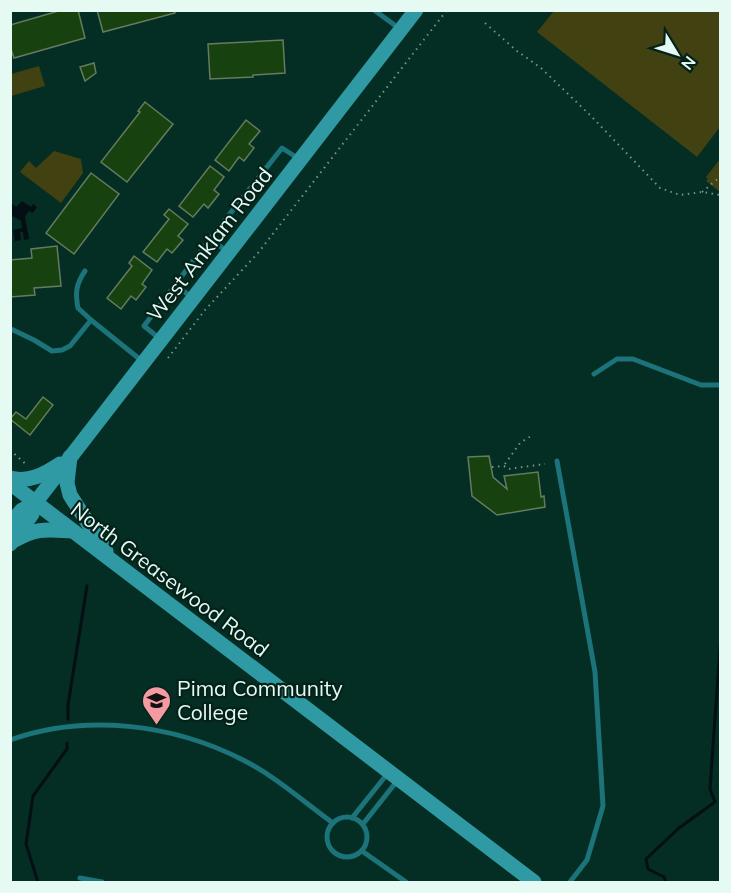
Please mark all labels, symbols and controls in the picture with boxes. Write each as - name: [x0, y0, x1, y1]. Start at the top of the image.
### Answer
- north arrow: [647, 24, 707, 84]
- text: N: [677, 52, 700, 74]
- street label: West Anklam Road: [141, 162, 277, 326]
- street label: North Greasewood Road: [66, 496, 274, 662]
- place label: Pima Community College: [177, 675, 343, 725]
- school or university icon: Pima Community College: [140, 684, 172, 726]

